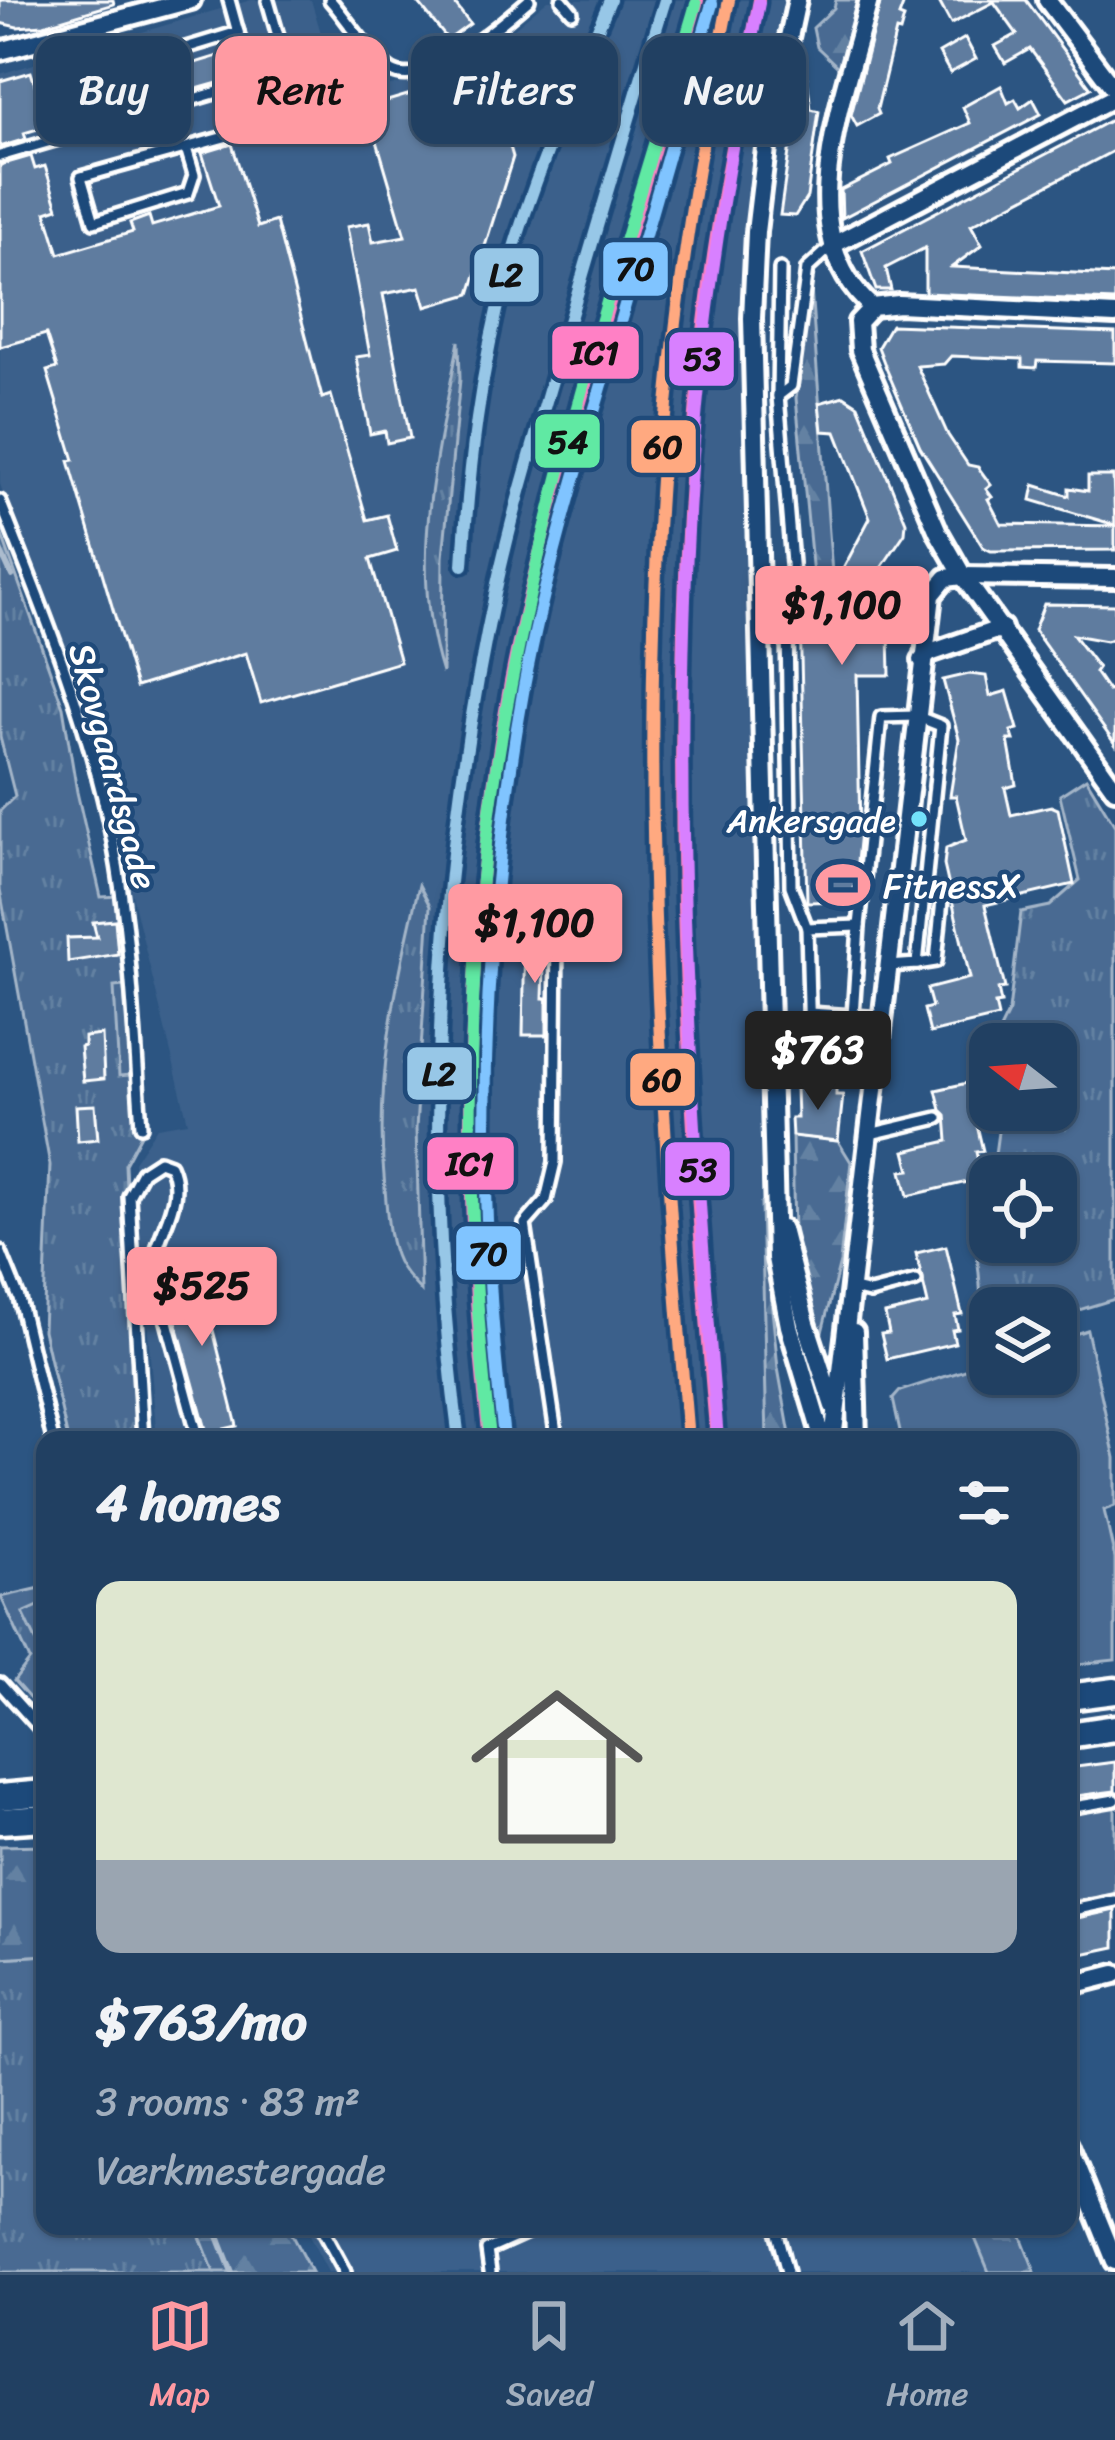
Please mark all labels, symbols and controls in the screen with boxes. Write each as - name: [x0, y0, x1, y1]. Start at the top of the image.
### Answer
- chip: Buy: [36, 36, 191, 144]
- chip: Rent: [215, 36, 387, 144]
- chip: Filters: [411, 36, 618, 144]
- chip: New: [642, 36, 806, 144]
- line badge: 70: [601, 240, 670, 298]
- text: 70: [615, 240, 655, 298]
- line badge: L2: [472, 246, 541, 304]
- text: L2: [489, 246, 523, 304]
- line badge: IC1: [550, 324, 641, 381]
- text: IC1: [569, 324, 619, 382]
- line badge: 53: [667, 330, 736, 388]
- text: 53: [683, 330, 721, 388]
- line badge: 54: [533, 412, 602, 470]
- text: 54: [548, 413, 589, 471]
- line badge: 60: [629, 418, 698, 475]
- text: 60: [643, 418, 683, 476]
- pin: $1,100: [744, 566, 940, 668]
- text: $1,100: [782, 570, 902, 639]
- street label: Skovgaardsgade: [49, 636, 177, 897]
- place label: Ankersgade: [726, 792, 896, 850]
- marker: Ankersgade: [908, 808, 930, 830]
- place label: FitnessX: [883, 854, 1021, 918]
- sports icon: FitnessX: [814, 856, 872, 914]
- pin: $1,100: [437, 884, 633, 986]
- text: $1,100: [475, 888, 595, 957]
- pin: $763: [747, 1011, 889, 1113]
- text: $763: [772, 1015, 864, 1084]
- north arrow: [969, 1023, 1077, 1131]
- map controls: [969, 1023, 1077, 1395]
- line badge: L2: [405, 1045, 474, 1102]
- text: L2: [422, 1045, 456, 1103]
- line badge: 60: [628, 1051, 697, 1108]
- text: 60: [642, 1051, 682, 1109]
- line badge: IC1: [425, 1135, 516, 1192]
- text: IC1: [444, 1135, 494, 1193]
- line badge: 53: [663, 1140, 732, 1198]
- text: 53: [679, 1141, 717, 1199]
- button: locate: [969, 1155, 1077, 1263]
- line badge: 70: [454, 1224, 523, 1282]
- text: 70: [468, 1225, 508, 1283]
- pin: $525: [131, 1247, 273, 1349]
- text: $525: [154, 1251, 250, 1320]
- button: layers: [969, 1287, 1077, 1395]
- text: 4 homes: [96, 1458, 280, 1548]
- icon: filters: [951, 1470, 1017, 1536]
- icon: home: [449, 1659, 665, 1875]
- text: $763/mo: [96, 1977, 307, 2067]
- text: 3 rooms · 83 m²: [96, 2067, 360, 2136]
- text: Værkmestergade: [96, 2136, 386, 2205]
- tab: Map: [147, 2293, 213, 2423]
- tab: Saved: [506, 2293, 593, 2423]
- tab: Home: [886, 2293, 968, 2423]

